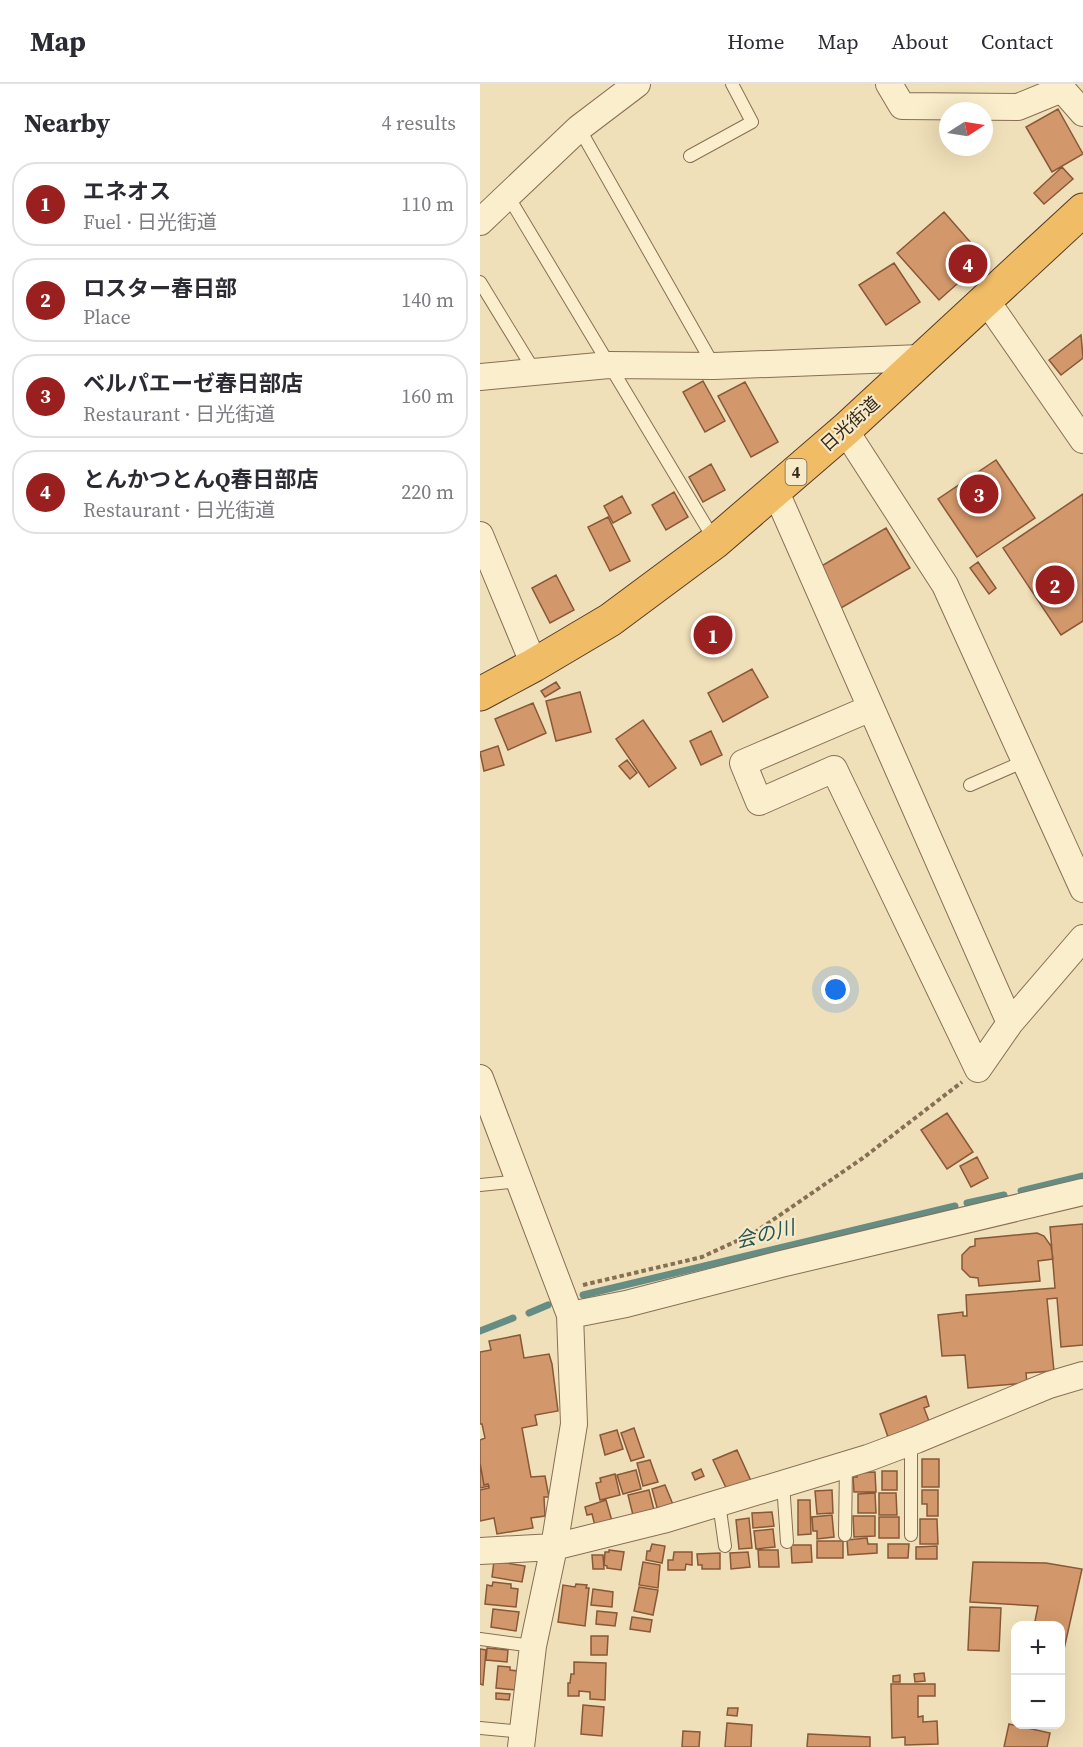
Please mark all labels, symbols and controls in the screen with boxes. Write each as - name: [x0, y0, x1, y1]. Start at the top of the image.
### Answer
- text: Map: [30, 22, 86, 60]
- text: Home: [727, 27, 785, 56]
- text: Map: [818, 27, 859, 56]
- text: About: [892, 27, 948, 56]
- text: Contact: [981, 27, 1053, 56]
- north arrow: [939, 102, 993, 156]
- text: Nearby: [24, 105, 110, 141]
- text: 4 results: [381, 109, 456, 137]
- text: エネオス: [83, 176, 171, 206]
- text: 1: [40, 190, 51, 218]
- text: 110 m: [401, 190, 454, 218]
- text: Fuel · 日光街道: [83, 208, 217, 236]
- pin: 4: [948, 242, 988, 286]
- text: ロスター春日部: [83, 273, 237, 303]
- text: 2: [40, 286, 51, 314]
- text: 140 m: [401, 286, 454, 314]
- text: Place: [83, 303, 131, 331]
- text: ベルパエーゼ春日部店: [83, 368, 303, 398]
- text: 3: [40, 382, 51, 410]
- text: 160 m: [401, 382, 454, 410]
- street label: 日光街道: [815, 390, 885, 457]
- text: Restaurant · 日光街道: [83, 400, 275, 428]
- road number: 4: [786, 459, 806, 485]
- text: とんかつとんQ春日部店: [83, 464, 318, 494]
- pin: 3: [960, 472, 998, 516]
- text: 4: [40, 478, 51, 506]
- text: 220 m: [401, 478, 454, 506]
- text: Restaurant · 日光街道: [83, 496, 275, 524]
- pin: 2: [1036, 562, 1074, 608]
- pin: 1: [694, 612, 732, 658]
- your location: [821, 975, 850, 1004]
- water label: 会の川: [733, 1213, 799, 1255]
- map controls: [1011, 1621, 1065, 1729]
- button: +: [1011, 1621, 1065, 1675]
- button: −: [1011, 1675, 1065, 1729]

